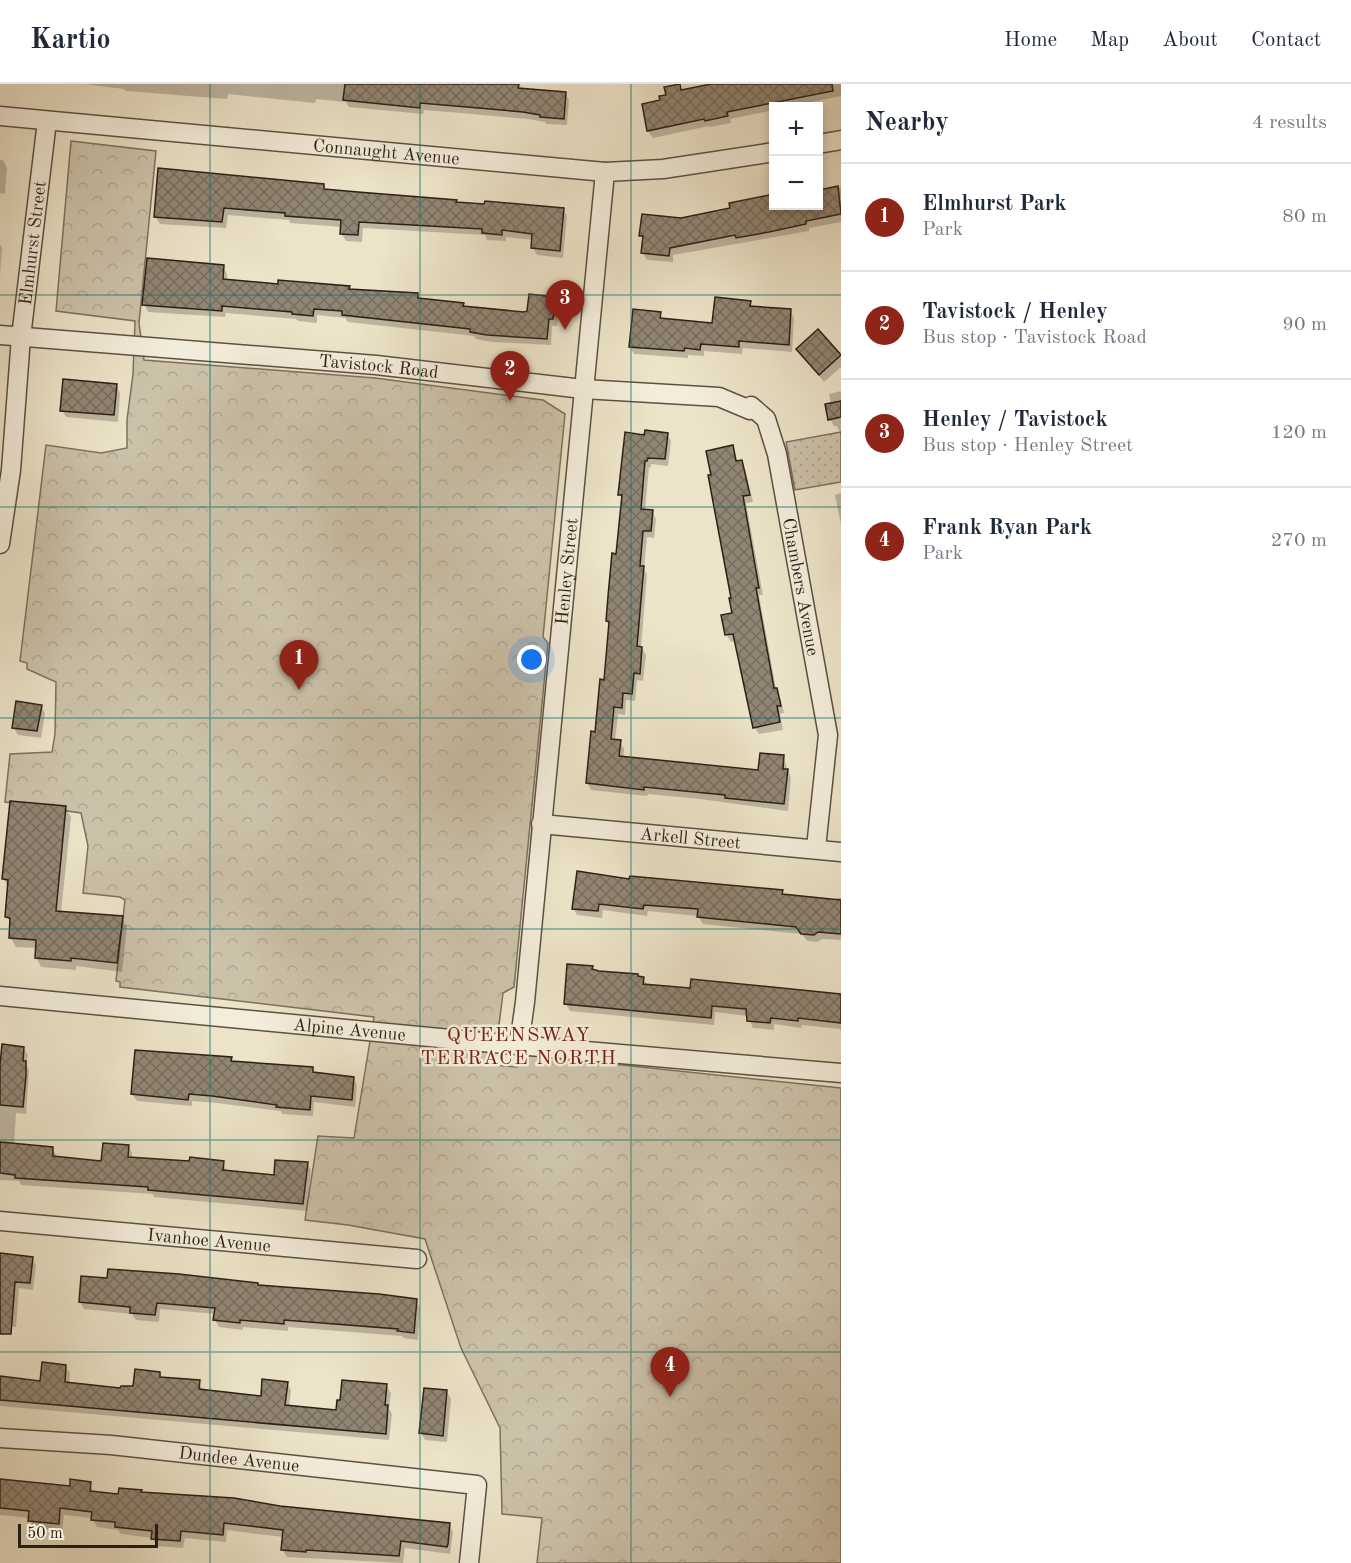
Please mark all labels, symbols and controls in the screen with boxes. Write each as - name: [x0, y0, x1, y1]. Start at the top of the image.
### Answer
- text: Kartio: [30, 27, 111, 55]
- text: Home: [1004, 30, 1057, 51]
- text: Map: [1090, 30, 1129, 51]
- text: About: [1162, 30, 1218, 51]
- text: Contact: [1251, 30, 1321, 51]
- map controls: [769, 102, 823, 210]
- button: +: [769, 102, 823, 156]
- text: Nearby: [865, 110, 949, 136]
- text: 4 results: [1252, 113, 1327, 133]
- street label: Connaught Avenue: [312, 137, 460, 168]
- button: −: [769, 156, 823, 210]
- street label: Elmhurst Street: [17, 180, 50, 306]
- text: Elmhurst Park: [922, 193, 1067, 215]
- text: 1: [879, 207, 890, 227]
- text: 80 m: [1282, 207, 1327, 227]
- text: Park: [922, 220, 963, 240]
- pin: 3: [546, 280, 584, 330]
- text: Tavistock / Henley: [922, 301, 1108, 323]
- text: 2: [879, 315, 890, 335]
- text: 90 m: [1282, 315, 1327, 335]
- text: Bus stop · Tavistock Road: [922, 328, 1147, 348]
- street label: Tavistock Road: [318, 352, 439, 382]
- pin: 2: [490, 352, 530, 401]
- text: Henley / Tavistock: [922, 409, 1108, 431]
- text: 3: [879, 423, 890, 443]
- text: 120 m: [1271, 423, 1327, 443]
- text: Bus stop · Henley Street: [922, 436, 1133, 456]
- street label: Chambers Avenue: [779, 516, 821, 657]
- street label: Henley Street: [553, 517, 582, 626]
- text: Frank Ryan Park: [922, 517, 1092, 539]
- text: 4: [879, 531, 890, 551]
- text: 270 m: [1271, 531, 1327, 551]
- text: Park: [922, 544, 963, 564]
- pin: 1: [280, 640, 318, 690]
- your location: [517, 645, 546, 674]
- street label: Arkell Street: [639, 825, 742, 853]
- street label: Alpine Avenue: [292, 1016, 406, 1045]
- district label: QUEENSWAY TERRACE NORTH: [420, 1026, 618, 1069]
- street label: Ivanhoe Avenue: [146, 1226, 272, 1256]
- pin: 4: [650, 1348, 690, 1397]
- street label: Dundee Avenue: [177, 1444, 300, 1476]
- scale bar: [18, 1521, 158, 1548]
- text: 50 m: [27, 1526, 63, 1542]

